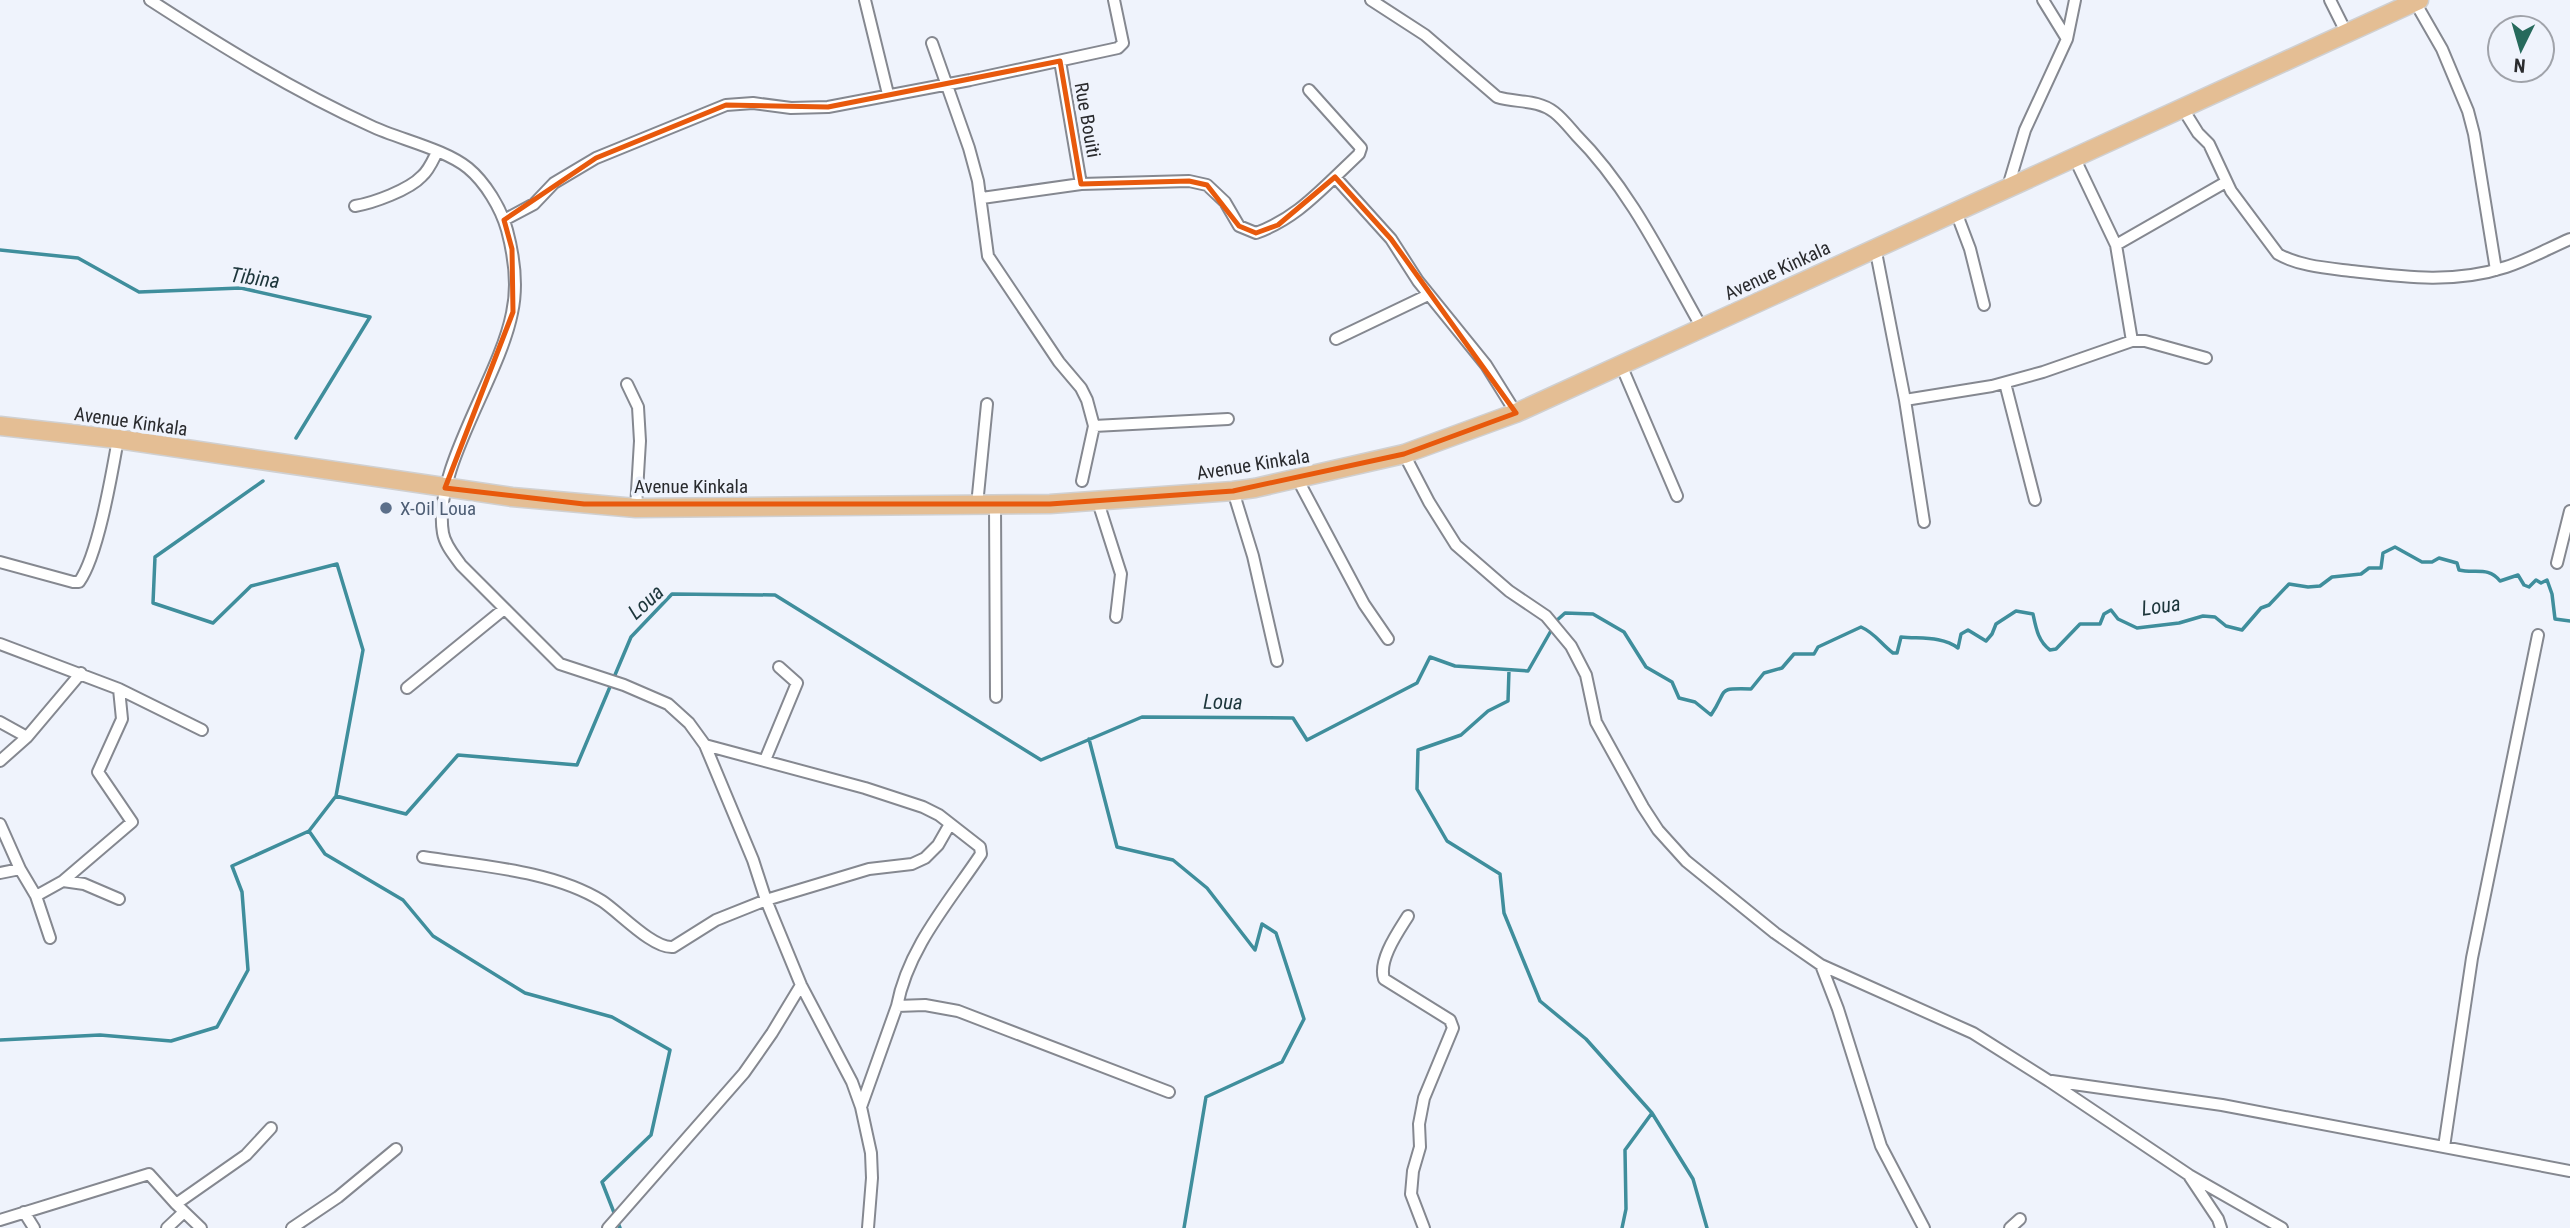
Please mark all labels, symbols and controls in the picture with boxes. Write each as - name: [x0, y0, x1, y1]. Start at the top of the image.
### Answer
- north arrow: [2486, 14, 2556, 84]
- text: N: [2513, 53, 2526, 77]
- street label: Rue Bouiti: [1070, 81, 1105, 159]
- street label: Avenue Kinkala: [1721, 236, 1834, 305]
- water label: Tibina: [229, 263, 281, 293]
- street label: Avenue Kinkala: [73, 402, 189, 441]
- street label: Avenue Kinkala: [1195, 444, 1311, 485]
- street label: Avenue Kinkala: [634, 475, 748, 498]
- place label: X-Oil Loua: [400, 497, 476, 520]
- marker: X-Oil Loua: [378, 500, 394, 516]
- water label: Loua: [623, 580, 669, 624]
- water label: Loua: [2140, 591, 2182, 621]
- water label: Loua: [1203, 690, 1243, 714]

